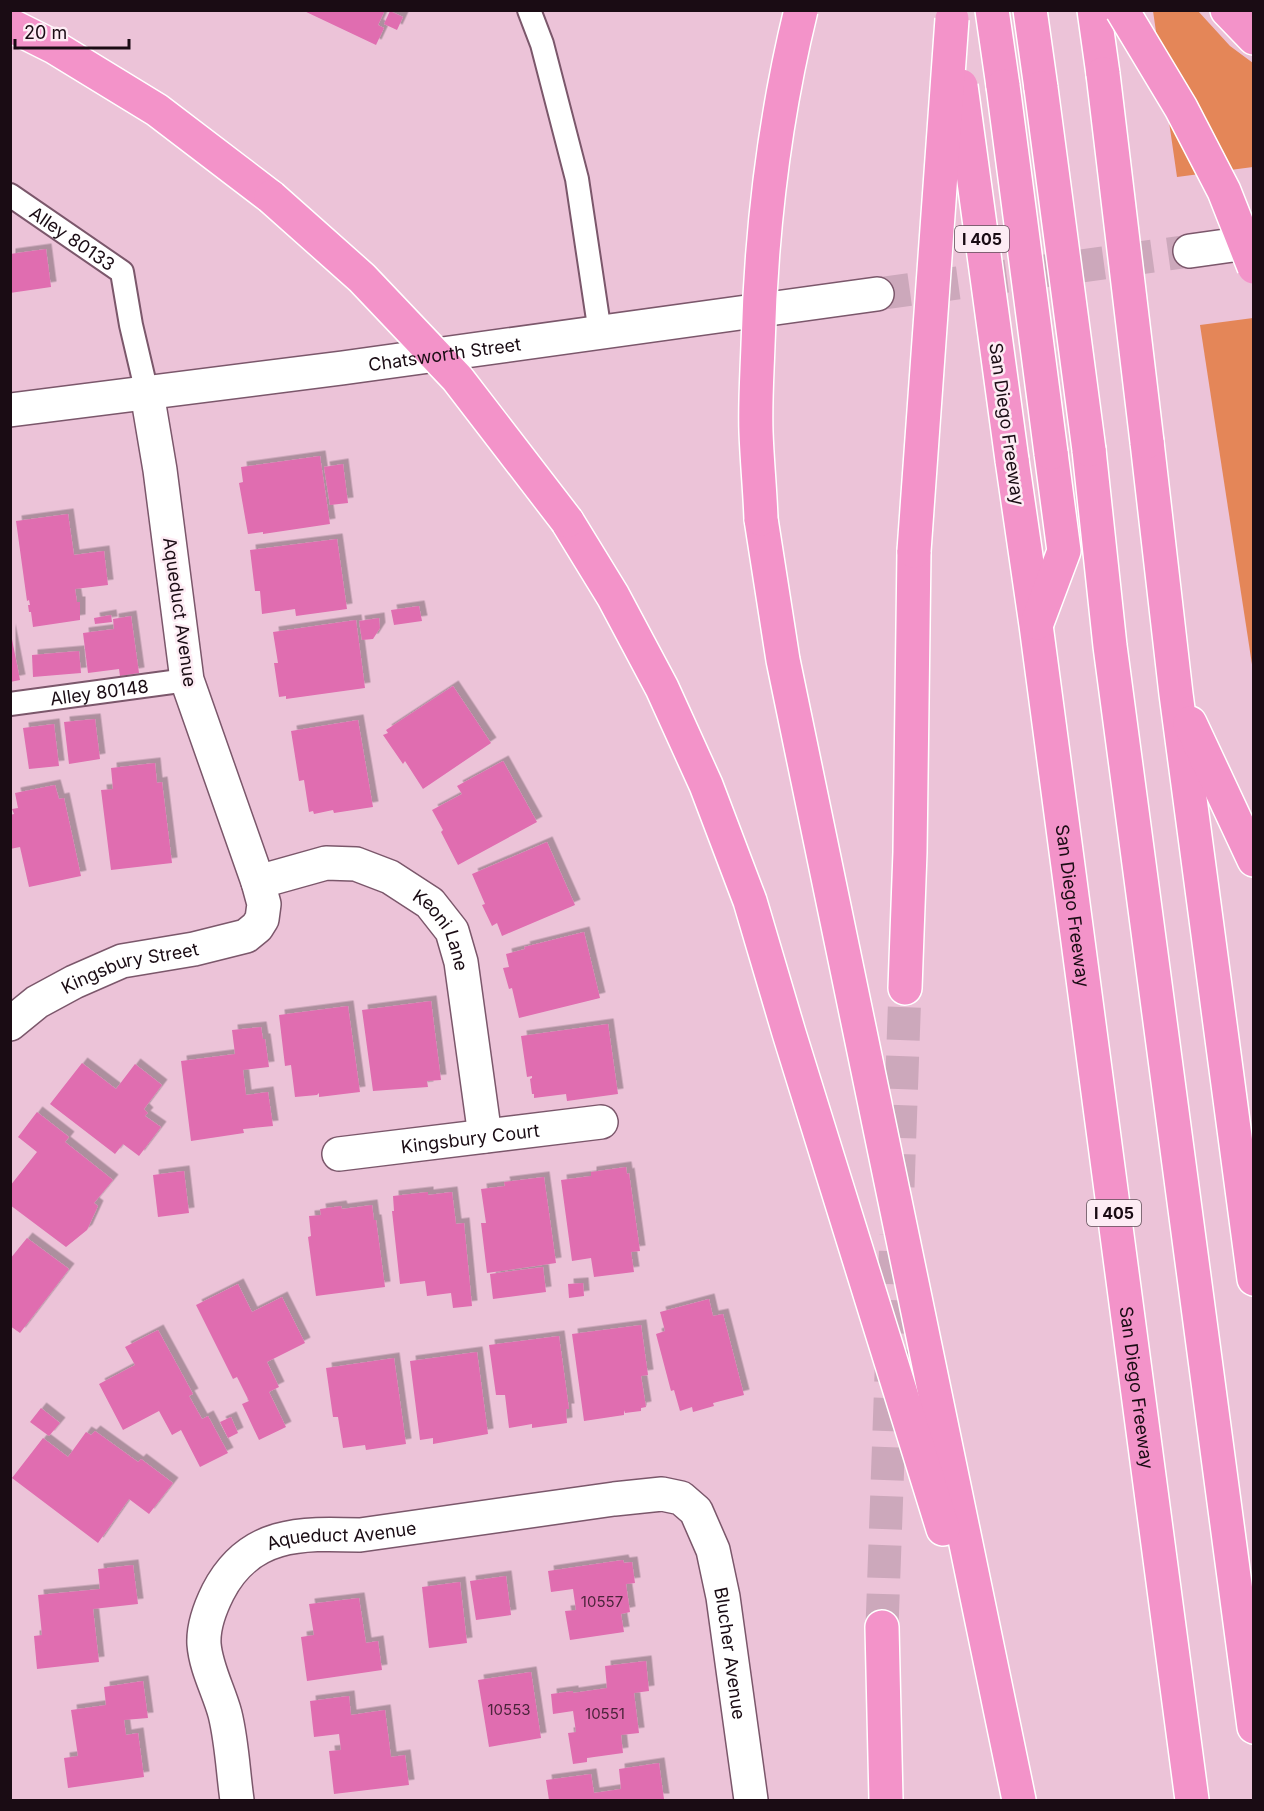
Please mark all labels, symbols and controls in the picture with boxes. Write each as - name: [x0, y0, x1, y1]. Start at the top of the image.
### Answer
- scale bar: [15, 12, 129, 50]
- text: 20 m: [24, 22, 67, 43]
- street label: Alley 80133: [26, 201, 119, 275]
- road number: I 405: [955, 226, 1009, 252]
- street label: Chatsworth Street: [367, 333, 522, 375]
- street label: San Diego Freeway: [985, 341, 1029, 507]
- street label: Aqueduct Avenue: [159, 536, 201, 688]
- street label: Alley 80148: [49, 675, 150, 709]
- street label: San Diego Freeway: [1052, 823, 1094, 989]
- street label: Keoni Lane: [409, 884, 473, 972]
- street label: Kingsbury Street: [57, 938, 201, 998]
- street label: Kingsbury Court: [400, 1119, 541, 1157]
- road number: I 405: [1087, 1200, 1141, 1226]
- street label: San Diego Freeway: [1116, 1305, 1158, 1470]
- street label: Aqueduct Avenue: [264, 1517, 418, 1554]
- street label: Blucher Avenue: [711, 1585, 750, 1721]
- house number: 10557: [581, 1592, 623, 1611]
- house number: 10553: [487, 1700, 531, 1719]
- house number: 10551: [585, 1704, 625, 1723]

